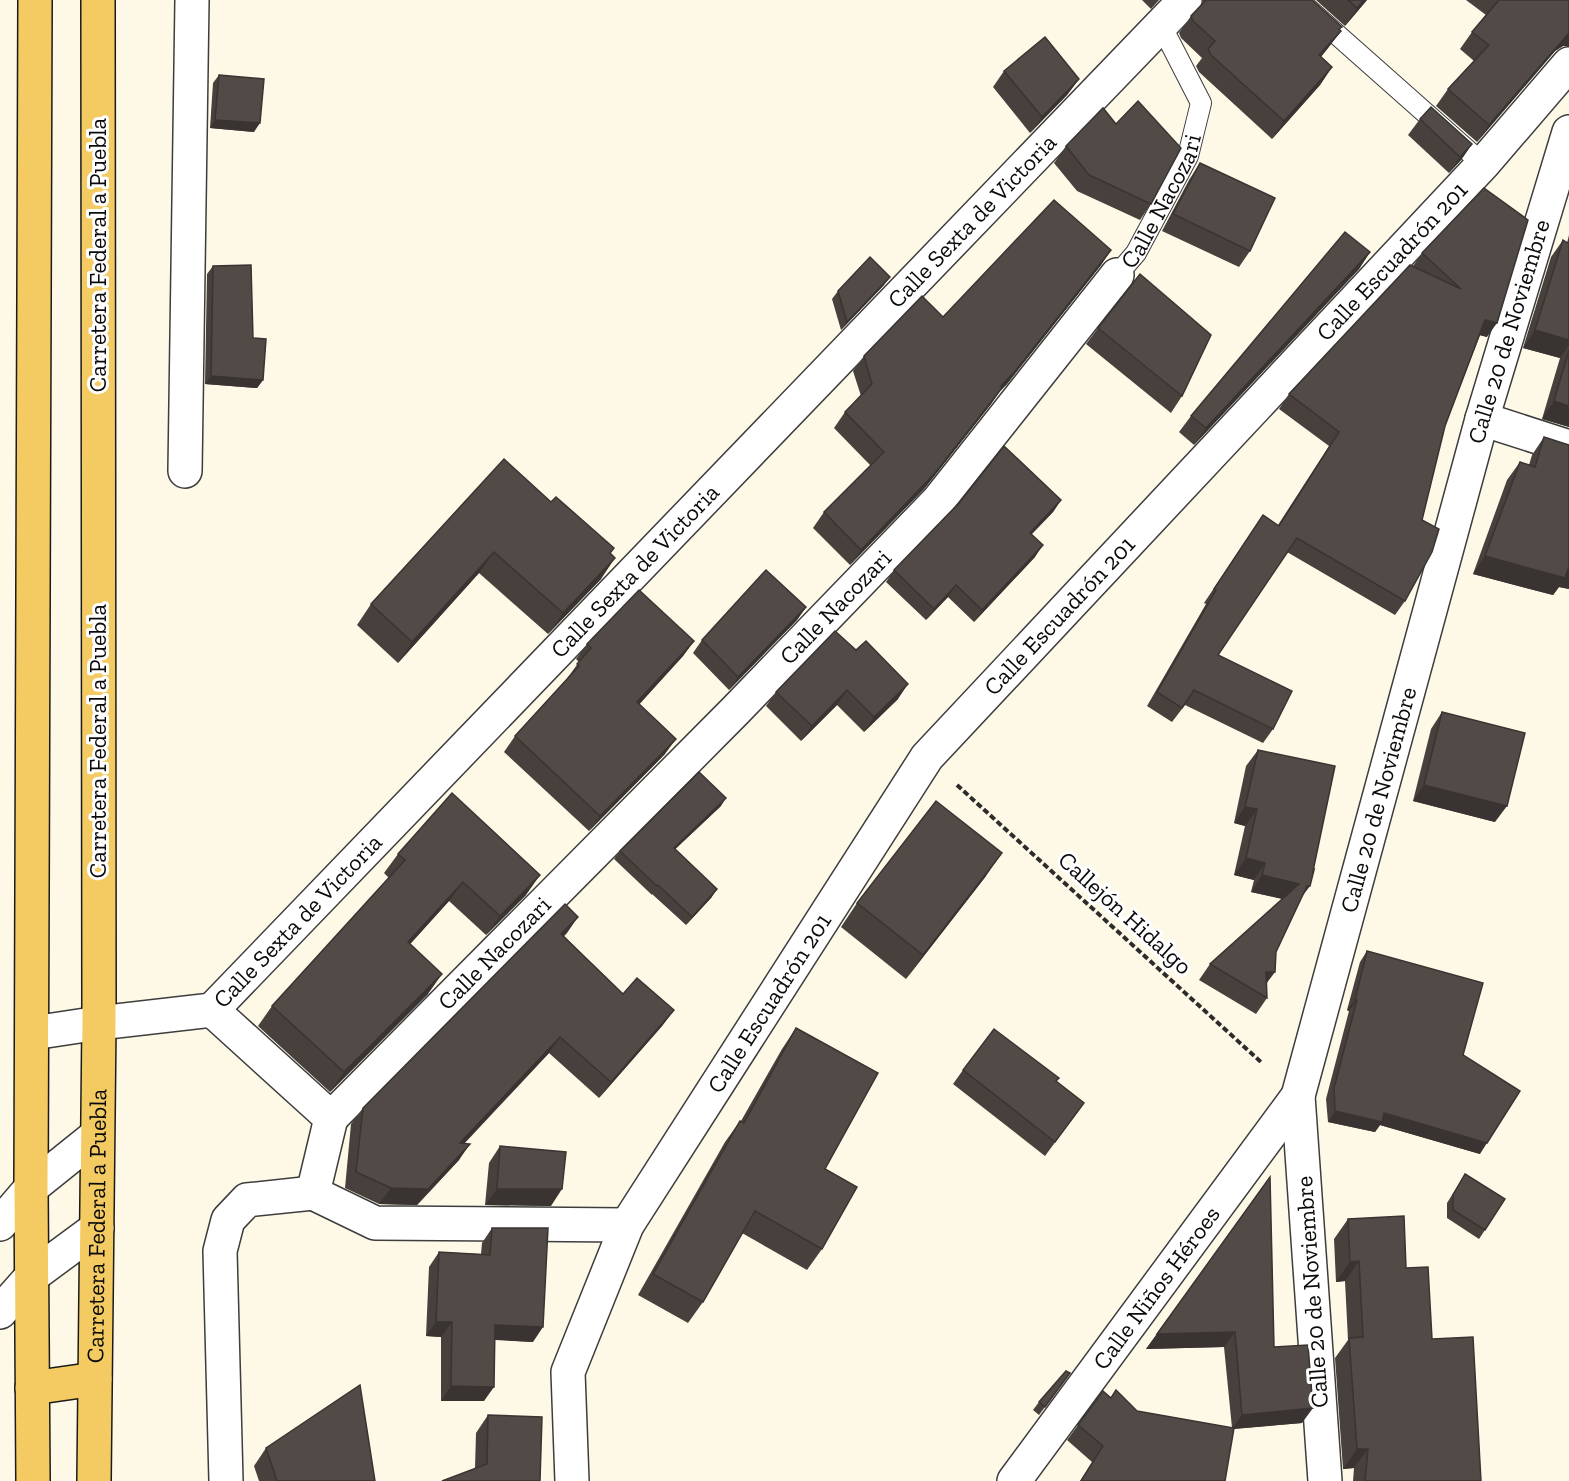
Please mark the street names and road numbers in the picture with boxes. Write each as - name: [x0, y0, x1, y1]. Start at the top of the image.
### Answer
- street label: Carretera Federal a Puebla: [83, 117, 112, 392]
- street label: Calle Sexta de Victoria: [881, 127, 1062, 314]
- street label: Calle Nacozari: [1114, 131, 1207, 274]
- street label: Calle Escuadrón 201: [1310, 175, 1473, 347]
- street label: Calle 20 de Noviembre: [1461, 216, 1556, 447]
- street label: Calle Sexta de Victoria: [544, 477, 725, 664]
- street label: Calle Escuadrón 201: [977, 530, 1141, 701]
- street label: Calle Nacozari: [773, 543, 897, 670]
- street label: Carretera Federal a Puebla: [83, 603, 112, 878]
- street label: Calle 20 de Noviembre: [1334, 684, 1423, 916]
- street label: Calle Sexta de Victoria: [207, 827, 388, 1014]
- street label: Callejón Hidalgo: [1052, 845, 1198, 980]
- street label: Calle Nacozari: [432, 890, 557, 1016]
- street label: Calle Escuadrón 201: [701, 908, 837, 1098]
- street label: Carretera Federal a Puebla: [80, 1088, 112, 1363]
- street label: Calle 20 de Noviembre: [1289, 1175, 1334, 1409]
- street label: Calle Niños Héroes: [1086, 1200, 1226, 1375]

